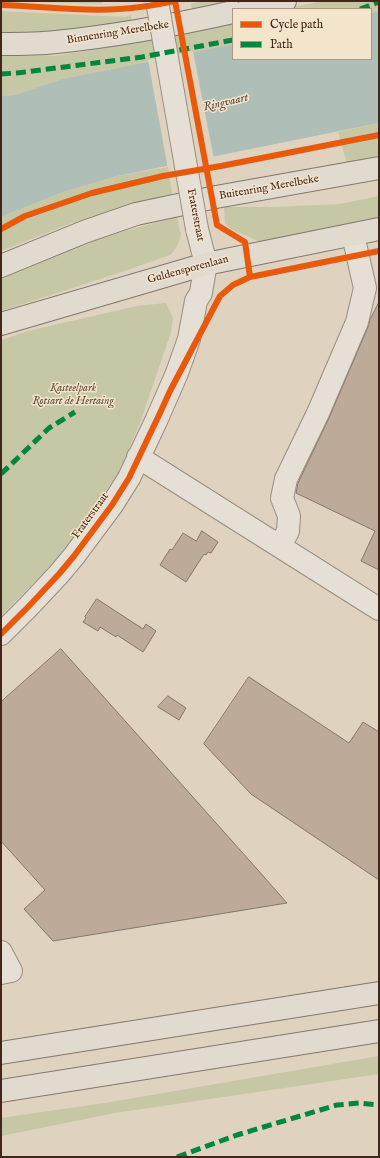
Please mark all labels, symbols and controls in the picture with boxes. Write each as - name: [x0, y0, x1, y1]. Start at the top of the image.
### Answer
- legend: [232, 8, 372, 60]
- text: Cycle path: [270, 17, 323, 32]
- street label: Binnenring Merelbeke: [66, 18, 170, 48]
- text: Path: [270, 37, 293, 52]
- water label: Ringvaart: [202, 91, 250, 115]
- street label: Buitenring Merelbeke: [218, 173, 320, 203]
- street label: Fraterstraat: [183, 188, 207, 242]
- street label: Guldensporenlaan: [146, 253, 230, 287]
- park label: Kasteelpark Rotsart de Hertaing: [32, 382, 114, 408]
- street label: Fraterstraat: [70, 490, 112, 542]

